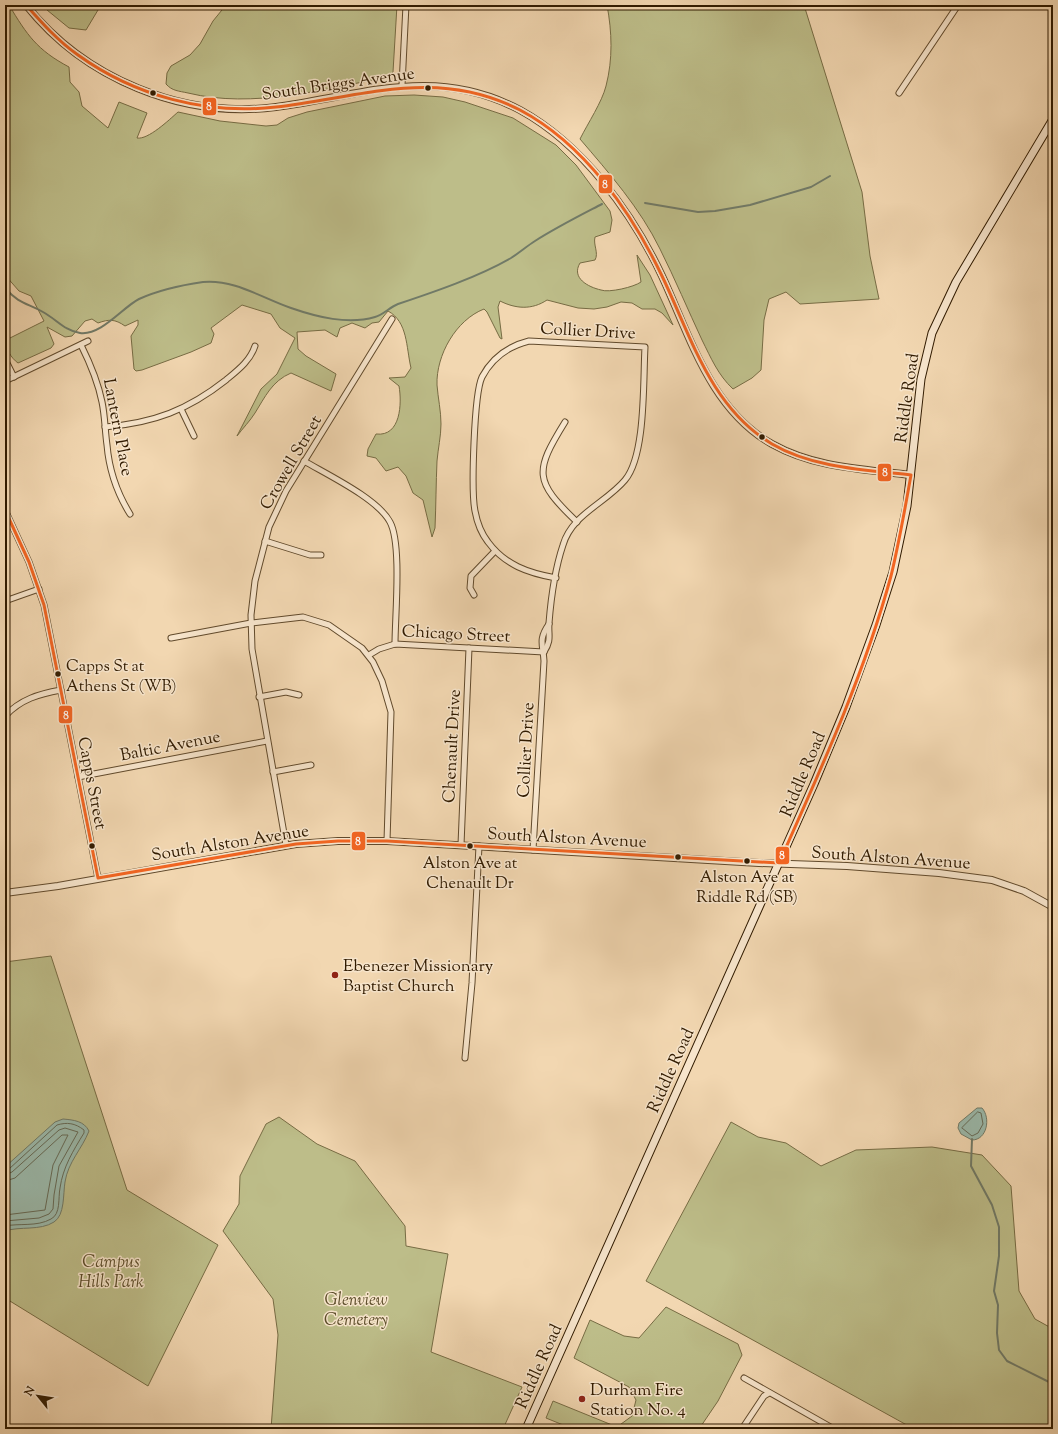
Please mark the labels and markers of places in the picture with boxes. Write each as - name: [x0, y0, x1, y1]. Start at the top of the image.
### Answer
- unlabelled marker: [423, 83, 433, 93]
- unlabelled marker: [148, 88, 158, 98]
- unlabelled marker: [757, 432, 767, 442]
- place label: Capps St at Athens St (WB): [66, 656, 176, 699]
- marker: Capps St at Athens St (WB): [53, 669, 63, 679]
- unlabelled marker: [87, 841, 97, 851]
- marker: Alston Ave at Chenault Dr: [465, 841, 475, 851]
- unlabelled marker: [673, 852, 683, 862]
- place label: Alston Ave at Chenault Dr: [423, 853, 518, 896]
- marker: Alston Ave at Riddle Rd (SB): [742, 856, 752, 866]
- place label: Alston Ave at Riddle Rd (SB): [696, 867, 798, 910]
- place label: Ebenezer Missionary Baptist Church: [343, 955, 494, 999]
- marker: Ebenezer Missionary Baptist Church: [330, 970, 340, 980]
- place label: Durham Fire Station No. 4: [590, 1379, 686, 1423]
- marker: Durham Fire Station No. 4: [577, 1394, 587, 1404]

